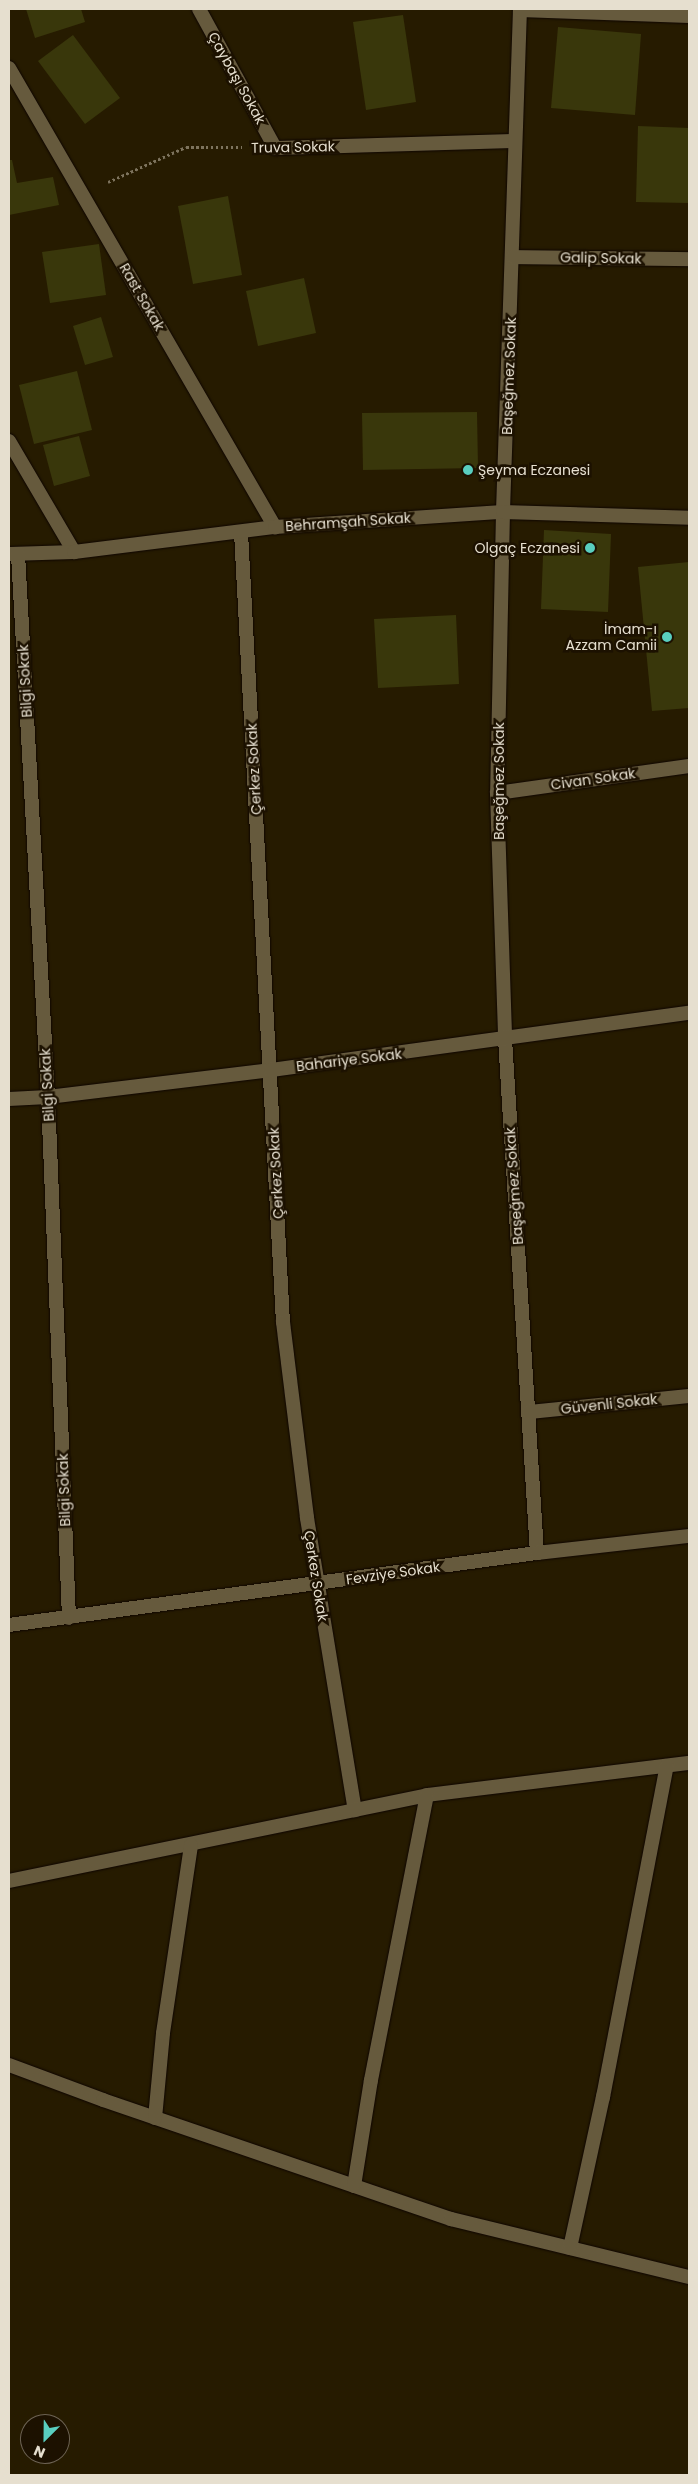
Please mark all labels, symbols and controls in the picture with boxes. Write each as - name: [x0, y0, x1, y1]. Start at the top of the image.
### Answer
- street label: Çaybaşı Sokak: [205, 29, 269, 127]
- street label: Truva Sokak: [251, 138, 335, 156]
- street label: Galip Sokak: [560, 249, 642, 267]
- street label: Rast Sokak: [116, 260, 168, 334]
- street label: Başeğmez Sokak: [499, 317, 519, 435]
- place label: Şeyma Eczanesi: [478, 462, 590, 478]
- marker: Şeyma Eczanesi: [462, 464, 474, 476]
- street label: Behramşah Sokak: [285, 509, 411, 535]
- place label: Olgaç Eczanesi: [474, 540, 580, 556]
- marker: Olgaç Eczanesi: [584, 542, 596, 554]
- place label: İmam-ı Azzam Camii: [566, 621, 657, 654]
- marker: İmam-ı Azzam Camii: [661, 631, 673, 643]
- street label: Bilgi Sokak: [15, 644, 35, 718]
- street label: Başeğmez Sokak: [491, 722, 507, 840]
- street label: Çerkez Sokak: [243, 723, 265, 815]
- street label: Civan Sokak: [550, 765, 636, 793]
- street label: Bahariye Sokak: [295, 1045, 403, 1075]
- street label: Bilgi Sokak: [37, 1048, 57, 1122]
- street label: Çerkez Sokak: [265, 1127, 287, 1219]
- street label: Başeğmez Sokak: [502, 1127, 526, 1245]
- street label: Güvenli Sokak: [560, 1391, 658, 1417]
- street label: Bilgi Sokak: [54, 1453, 74, 1527]
- street label: Çerkez Sokak: [301, 1529, 331, 1623]
- street label: Fevziye Sokak: [345, 1558, 441, 1588]
- north arrow: [20, 2414, 70, 2464]
- text: N: [31, 2441, 48, 2463]

